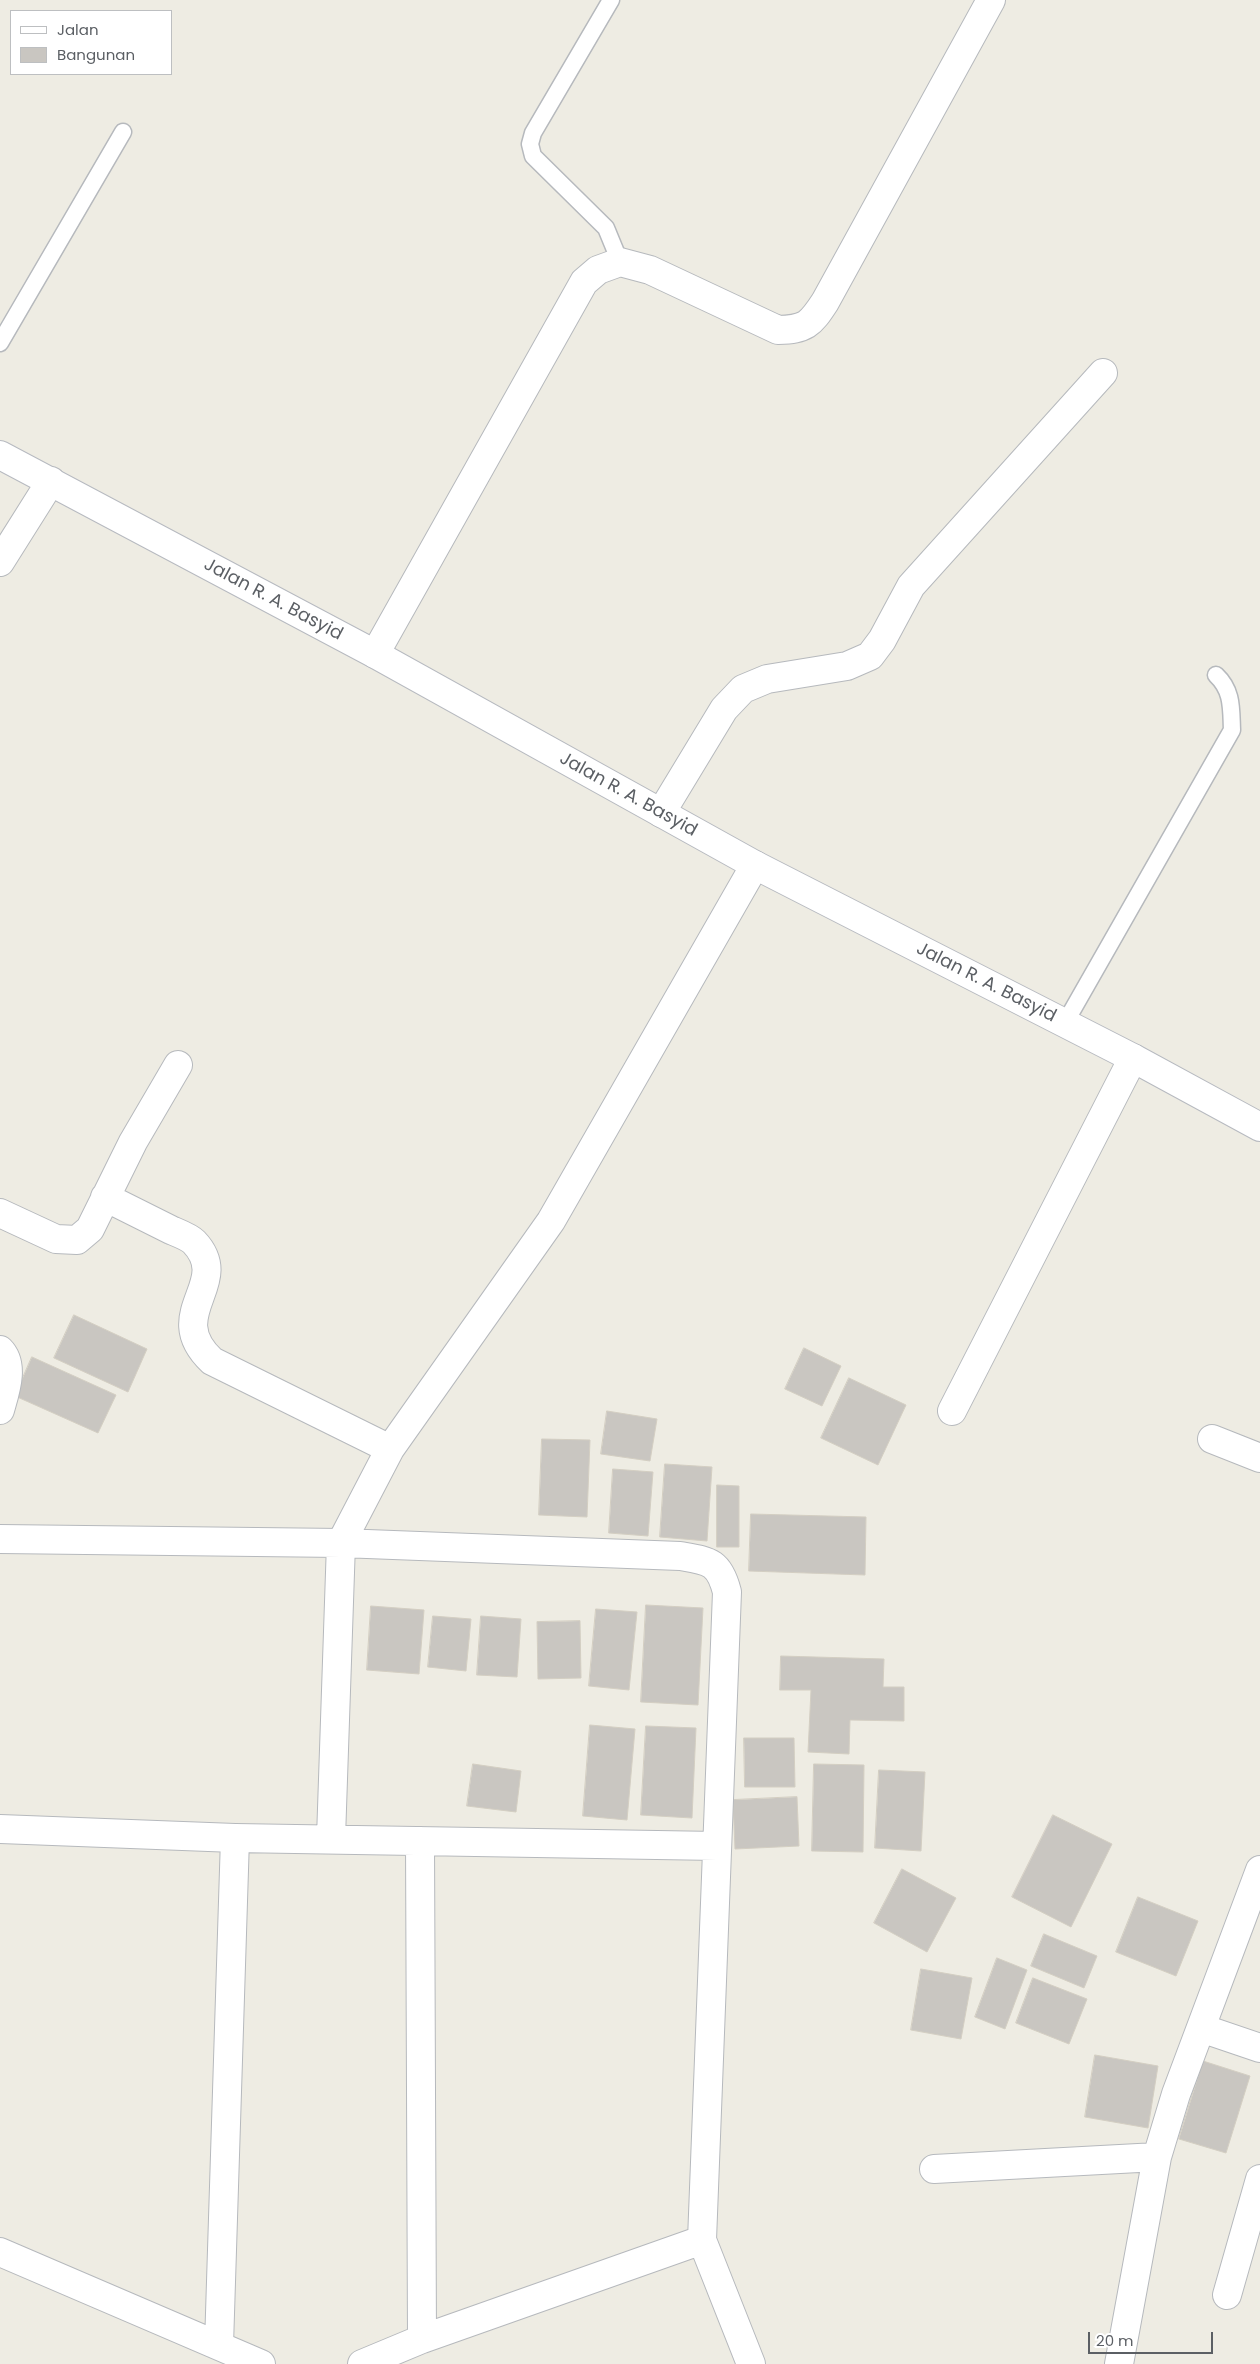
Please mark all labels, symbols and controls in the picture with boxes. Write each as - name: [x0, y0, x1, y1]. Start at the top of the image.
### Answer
- legend: [10, 10, 172, 75]
- text: Jalan: [57, 19, 99, 40]
- text: Bangunan: [57, 44, 135, 65]
- street label: Jalan R. A. Basyid: [200, 554, 346, 646]
- street label: Jalan R. A. Basyid: [555, 748, 701, 842]
- street label: Jalan R. A. Basyid: [912, 938, 1060, 1028]
- scale bar: [1090, 2322, 1215, 2354]
- text: 20 m: [1096, 2330, 1134, 2351]

